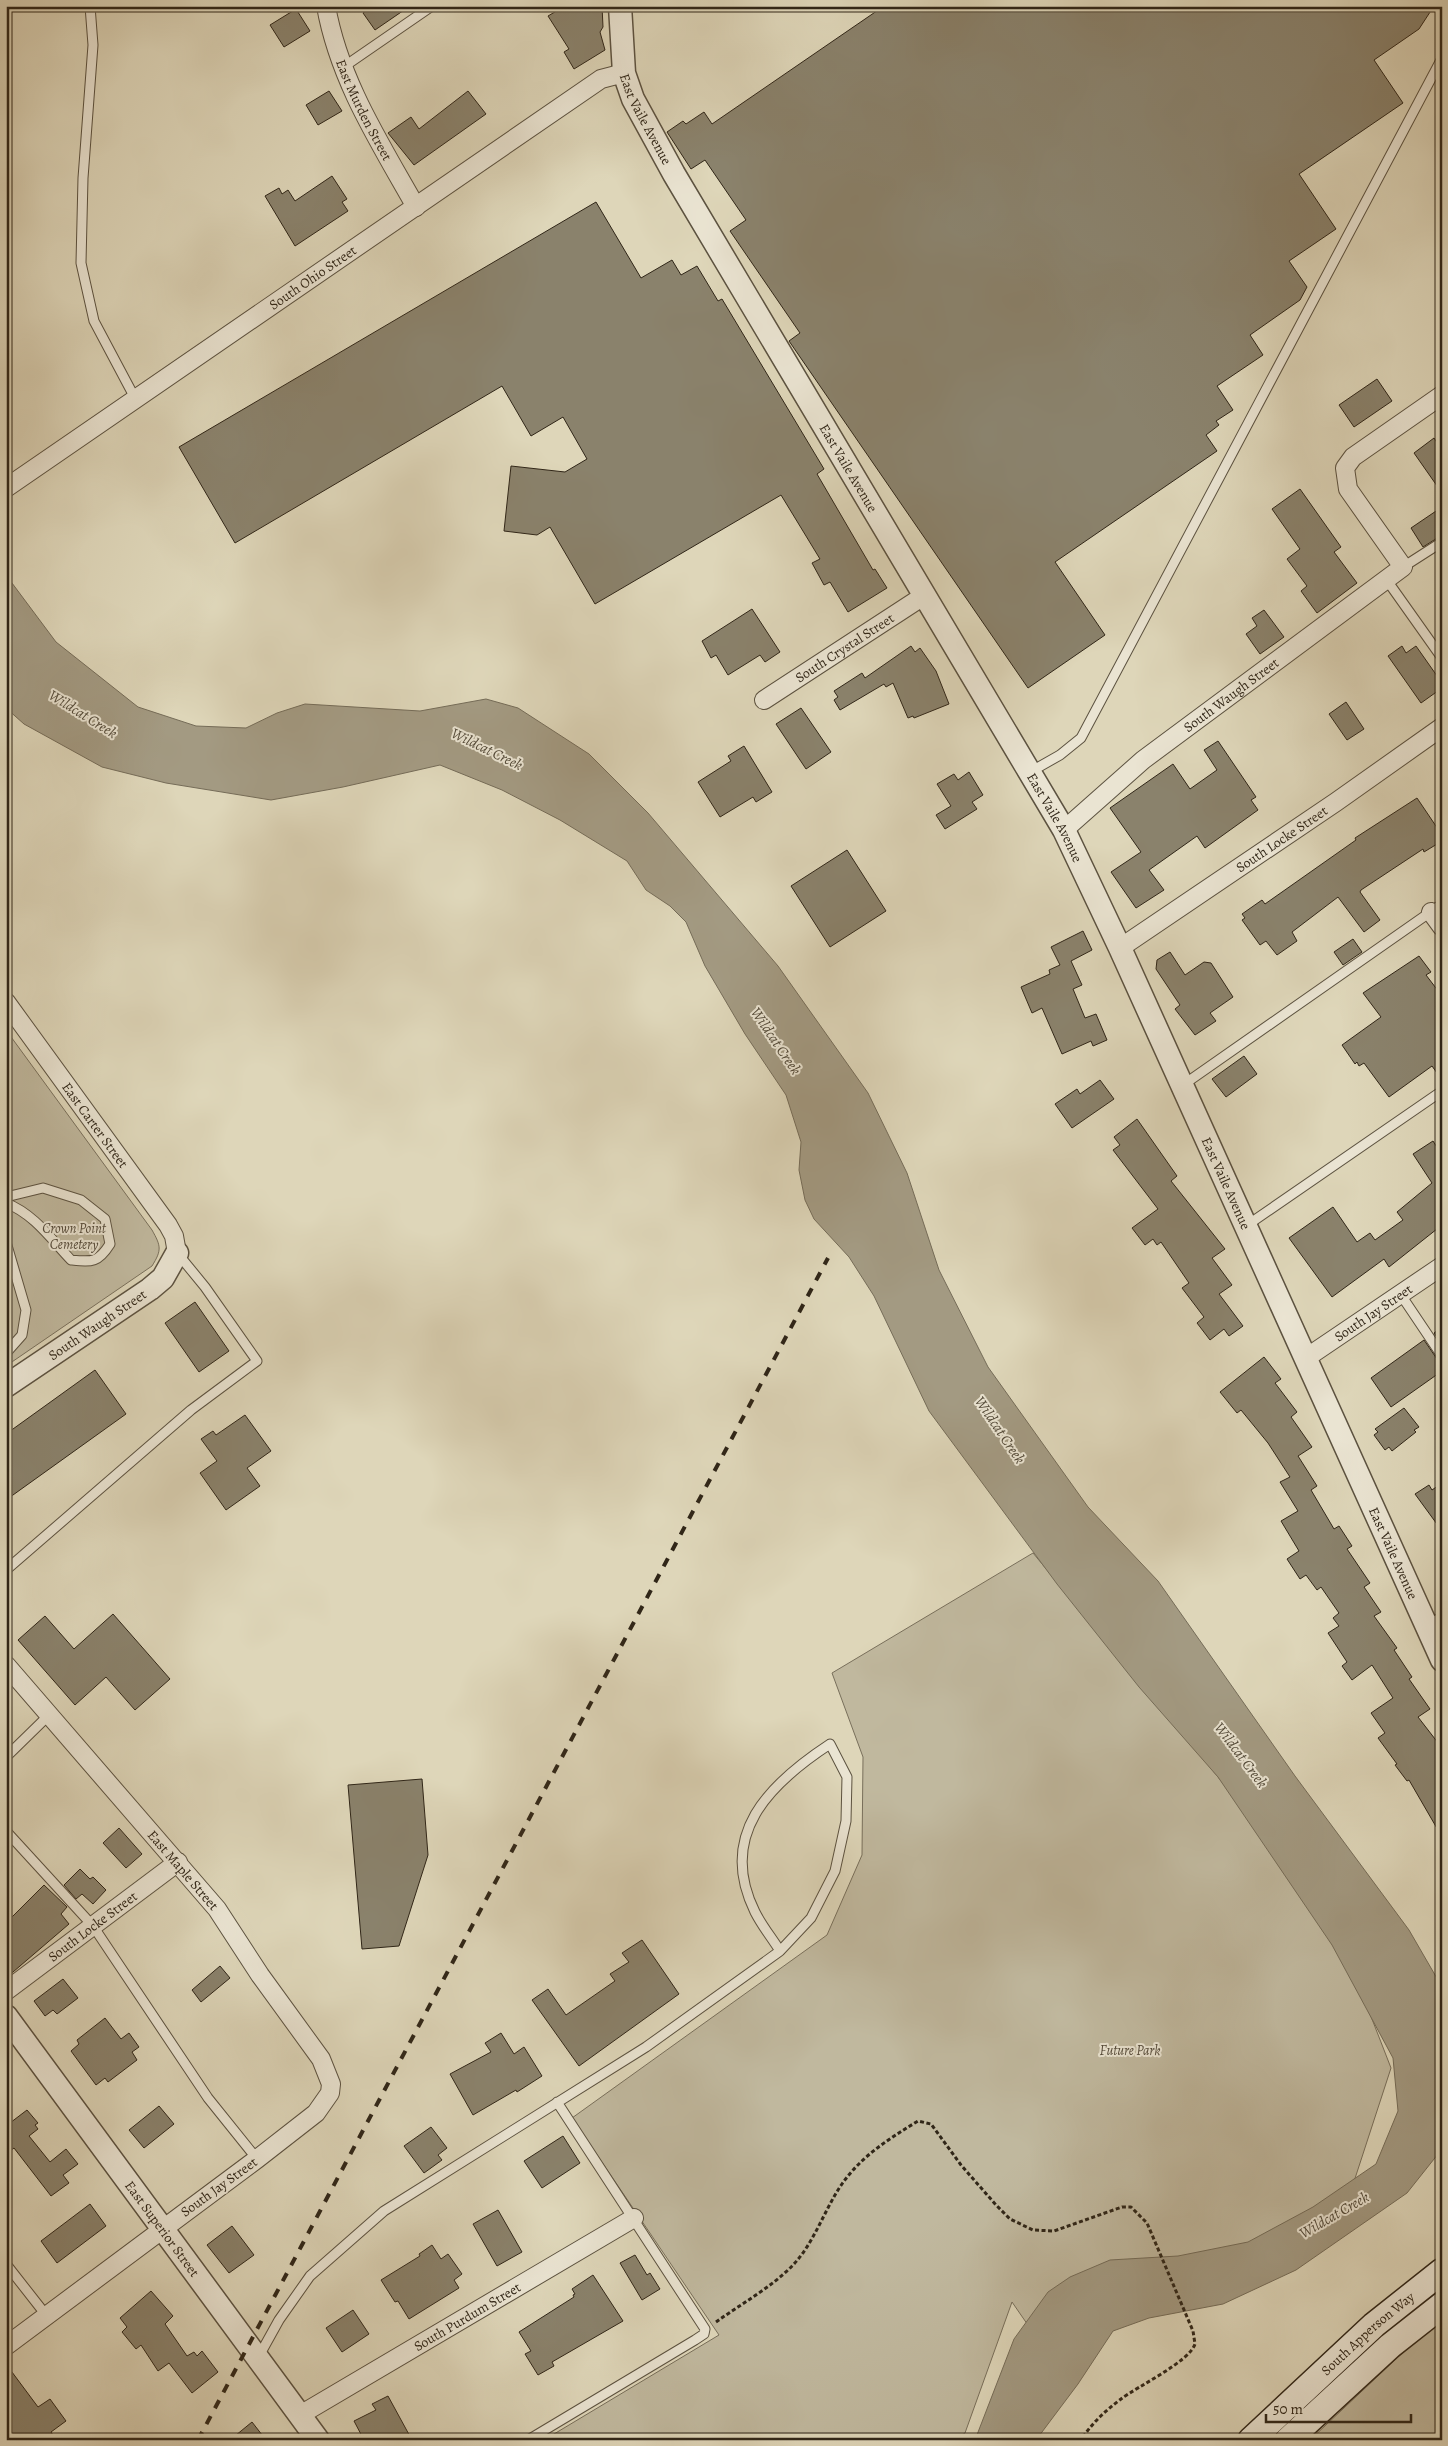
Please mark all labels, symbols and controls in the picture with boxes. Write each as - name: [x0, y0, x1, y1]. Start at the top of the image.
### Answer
- street label: East Murden Street: [332, 56, 397, 164]
- street label: East Vaile Avenue: [615, 71, 676, 168]
- street label: South Ohio Street: [265, 240, 360, 314]
- street label: East Vaile Avenue: [815, 420, 882, 516]
- street label: South Crystal Street: [791, 608, 898, 687]
- street label: South Waugh Street: [1179, 653, 1283, 736]
- water label: Wildcat Creek: [45, 685, 121, 743]
- water label: Wildcat Creek: [448, 723, 526, 775]
- street label: East Vaile Avenue: [1023, 769, 1087, 865]
- street label: South Locke Street: [1232, 801, 1331, 877]
- water label: Wildcat Creek: [746, 1003, 806, 1079]
- street label: East Carter Street: [58, 1078, 133, 1172]
- street label: East Vaile Avenue: [1197, 1134, 1256, 1233]
- park label: Crown Point Cemetery: [42, 1219, 107, 1254]
- street label: South Jay Street: [1330, 1279, 1416, 1346]
- street label: South Waugh Street: [44, 1285, 150, 1364]
- water label: Wildcat Creek: [970, 1392, 1030, 1468]
- street label: East Vaile Avenue: [1364, 1504, 1423, 1602]
- water label: Wildcat Creek: [1210, 1718, 1272, 1792]
- street label: East Maple Street: [143, 1826, 223, 1914]
- street label: South Locke Street: [44, 1886, 141, 1966]
- park label: Future Park: [1100, 2041, 1160, 2060]
- street label: South Jay Street: [177, 2153, 261, 2221]
- street label: East Superior Street: [121, 2177, 204, 2281]
- water label: Wildcat Creek: [1296, 2187, 1373, 2243]
- street label: South Purdum Street: [410, 2277, 524, 2355]
- street label: South Apperson Way: [1317, 2287, 1419, 2380]
- scale bar: [1266, 2391, 1410, 2423]
- text: 50 m: [1273, 2399, 1303, 2419]

